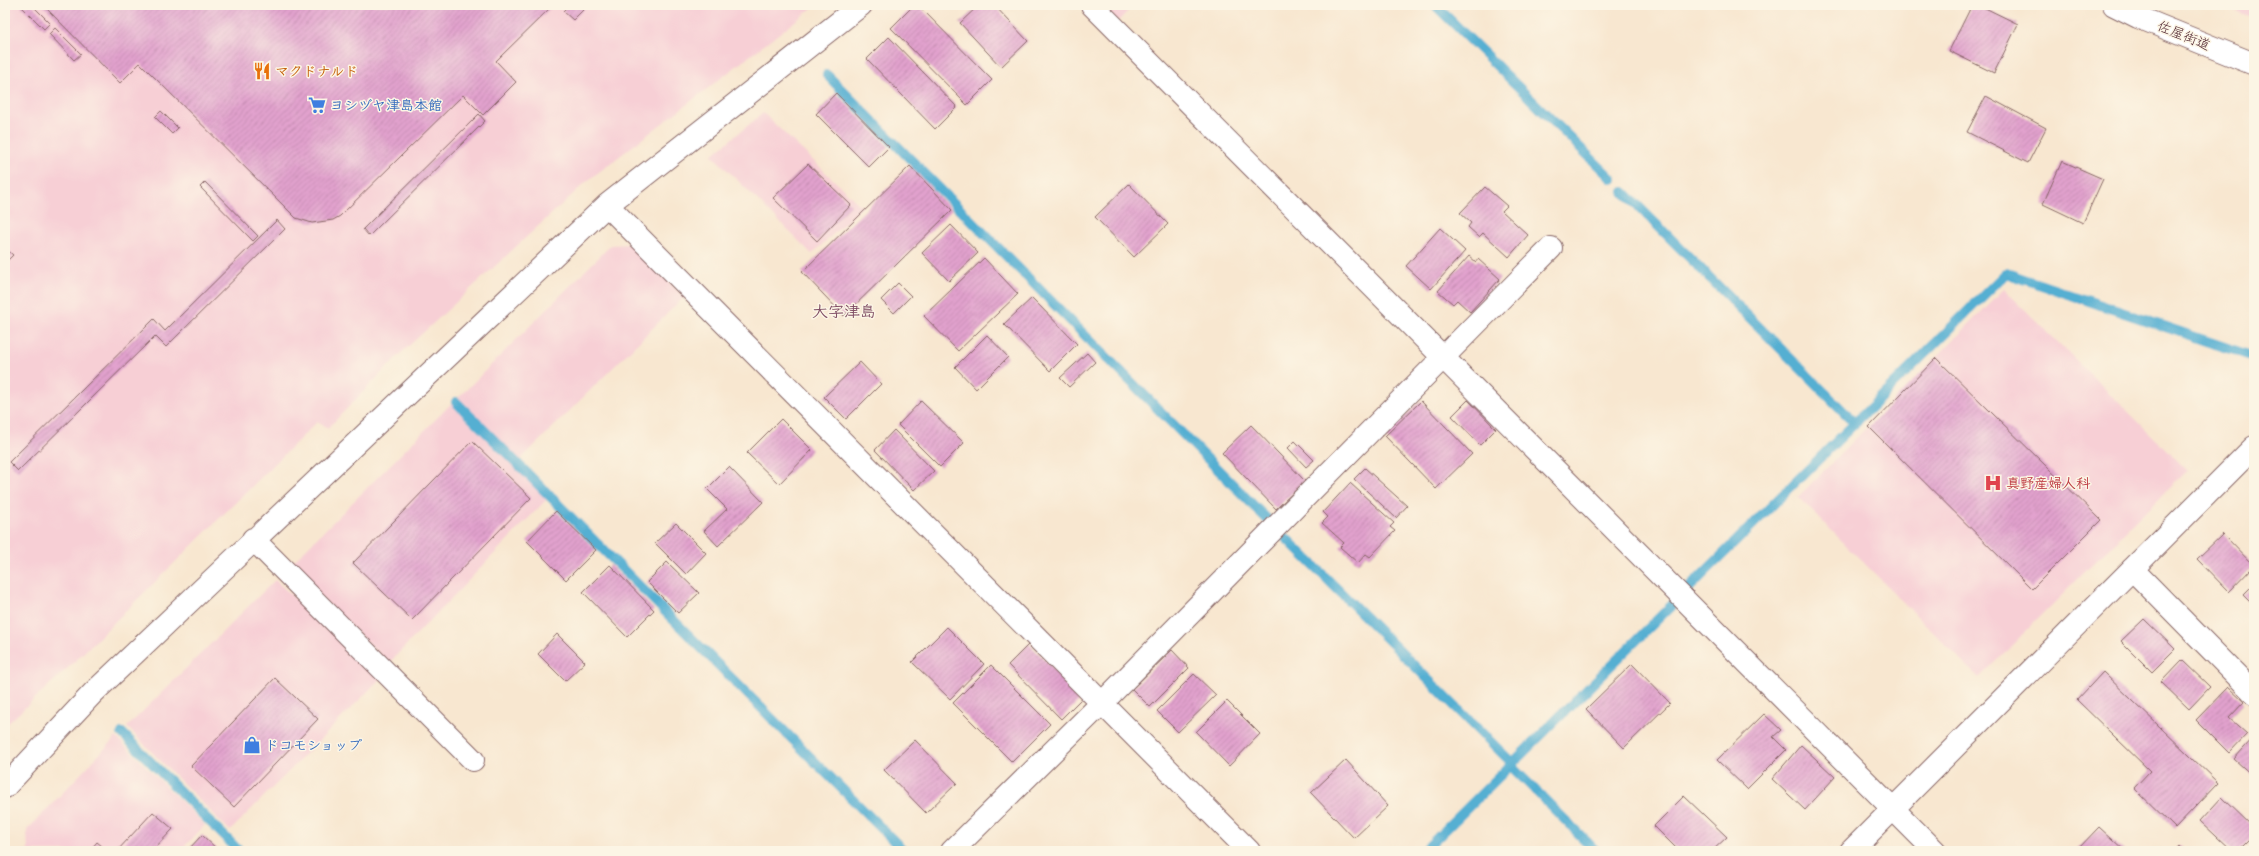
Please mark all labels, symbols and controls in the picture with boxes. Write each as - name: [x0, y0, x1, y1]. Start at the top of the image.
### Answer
- street label: 佐屋街道: [2155, 17, 2213, 54]
- restaurant icon: マクドナルド: [252, 61, 272, 81]
- place label: マクドナルド: [275, 63, 358, 80]
- supermarket icon: ヨシヅヤ津島本館: [307, 95, 327, 115]
- place label: ヨシヅヤ津島本館: [330, 97, 442, 114]
- district label: 大字津島: [812, 302, 876, 322]
- hospital icon: 真野産婦人科: [1983, 473, 2003, 493]
- place label: 真野産婦人科: [2006, 475, 2091, 492]
- shop icon: ドコモショップ: [242, 735, 262, 755]
- place label: ドコモショップ: [265, 737, 362, 754]

